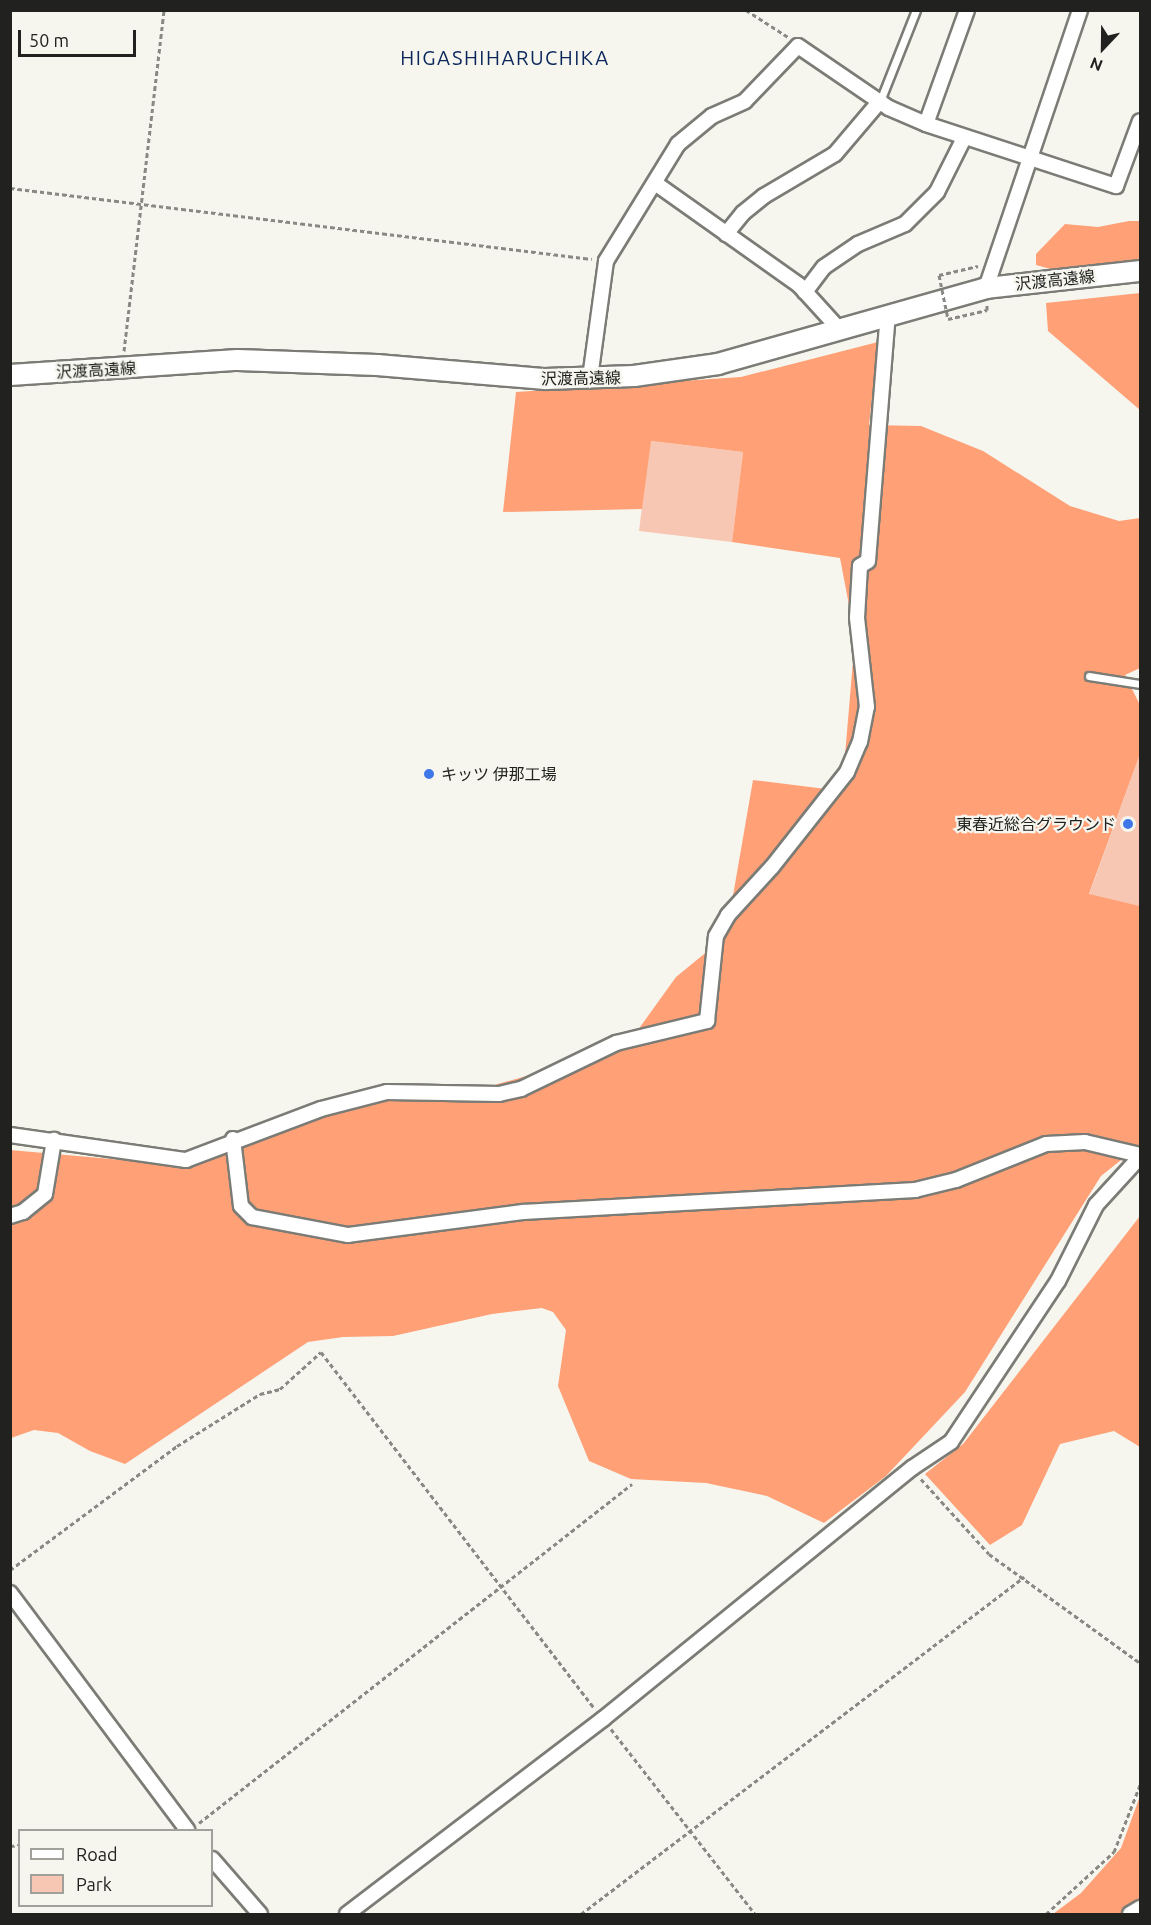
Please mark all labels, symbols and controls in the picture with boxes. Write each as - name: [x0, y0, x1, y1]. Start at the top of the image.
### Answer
- scale bar: [21, 18, 140, 56]
- north arrow: [1073, 18, 1133, 78]
- text: 50 m: [29, 30, 69, 50]
- district label: HIGASHIHARUCHIKA: [400, 45, 610, 69]
- text: N: [1087, 54, 1105, 75]
- street label: 沢渡高遠線: [1014, 266, 1096, 294]
- street label: 沢渡高遠線: [56, 358, 136, 382]
- street label: 沢渡高遠線: [541, 368, 621, 388]
- place label: キッツ 伊那工場: [441, 764, 557, 784]
- marker: キッツ 伊那工場: [422, 767, 436, 781]
- place label: 東春近総合グラウンド: [956, 814, 1116, 834]
- marker: 東春近総合グラウンド: [1121, 817, 1135, 831]
- legend: [18, 1829, 213, 1907]
- text: Road: [76, 1844, 118, 1864]
- text: Park: [76, 1874, 112, 1894]

